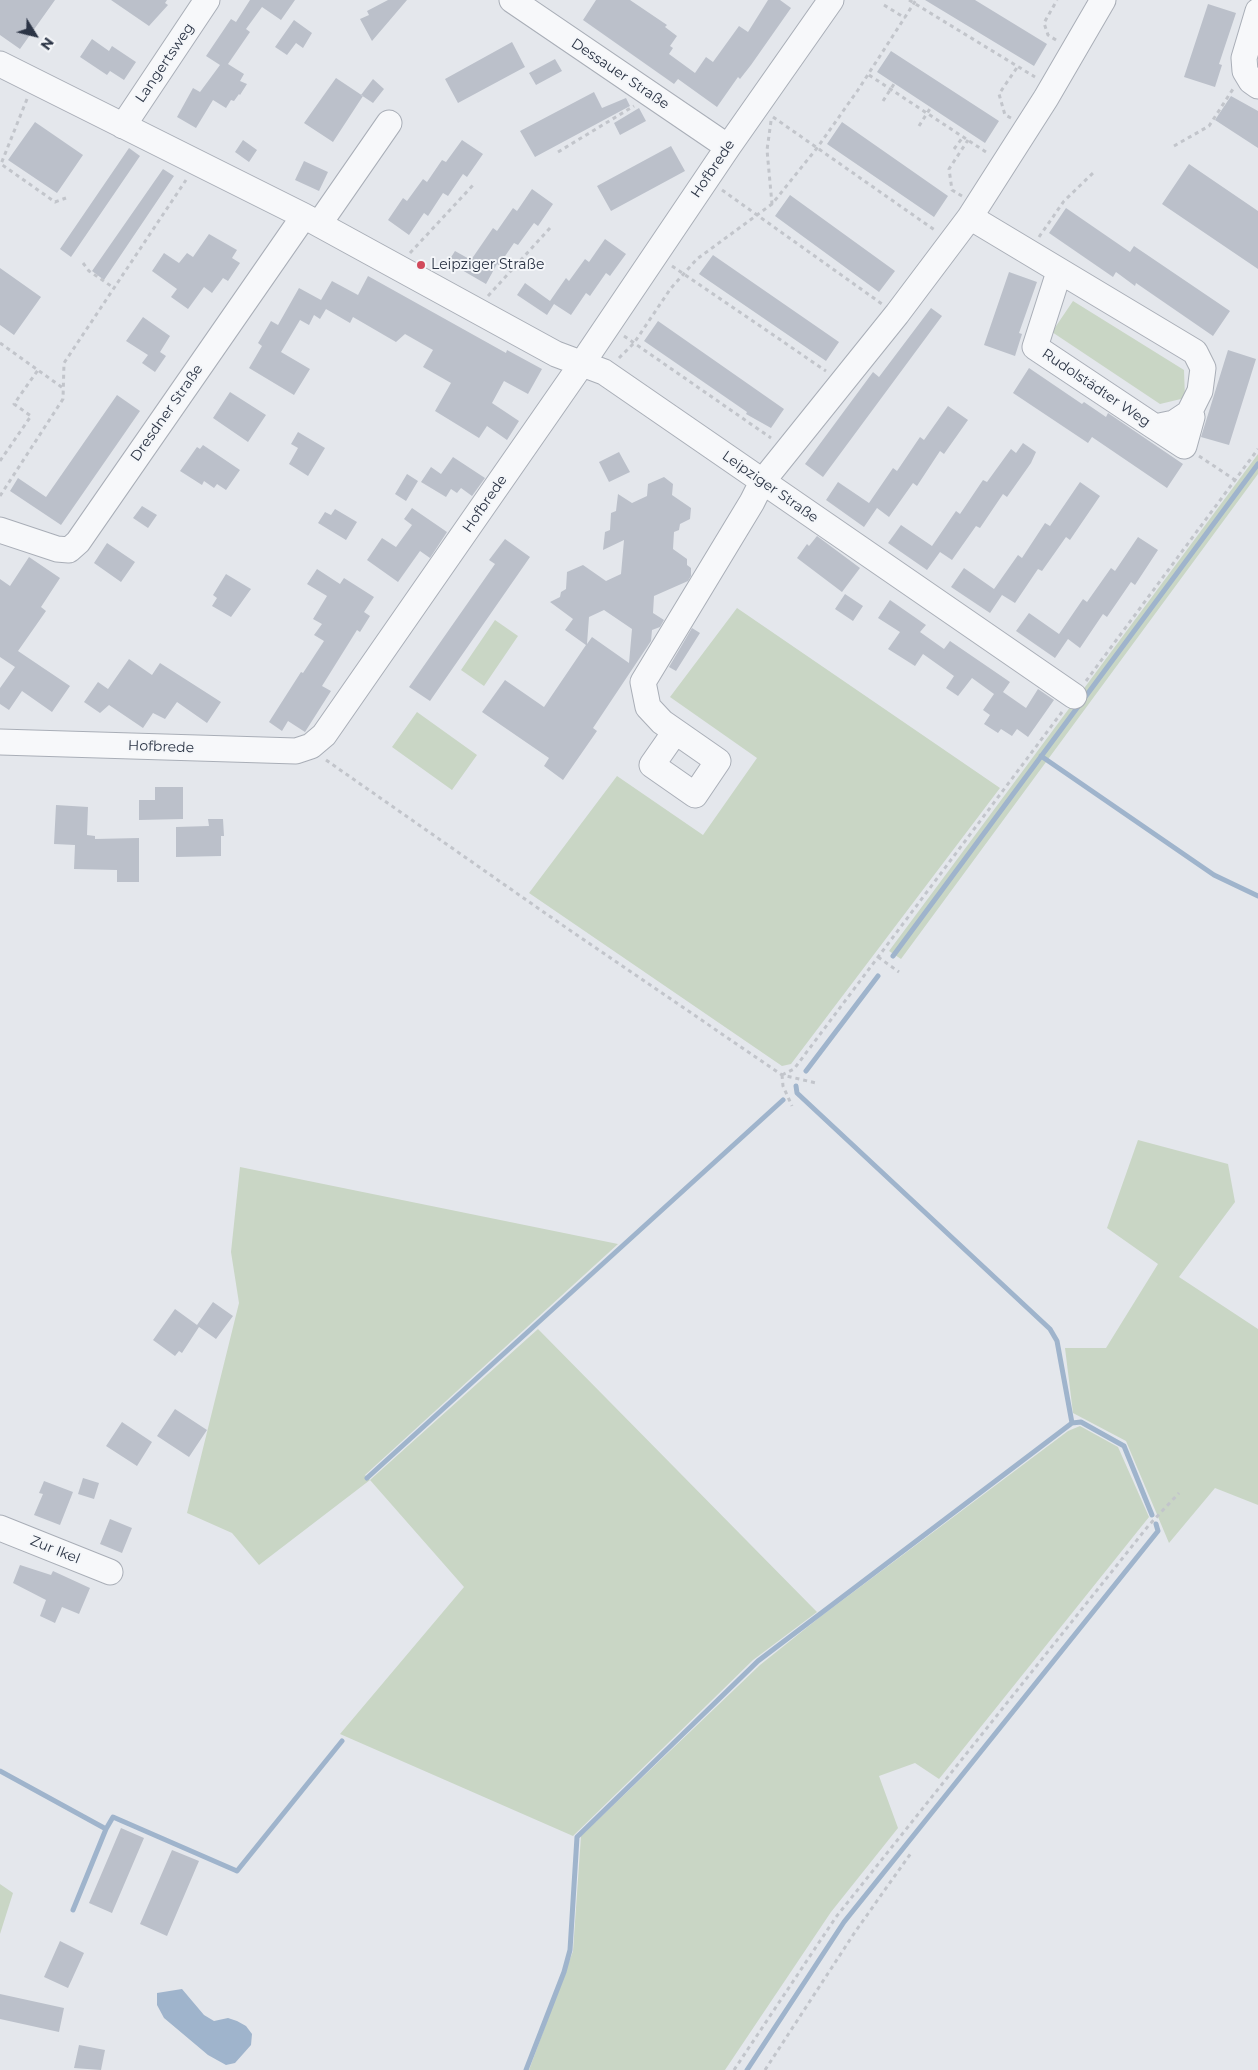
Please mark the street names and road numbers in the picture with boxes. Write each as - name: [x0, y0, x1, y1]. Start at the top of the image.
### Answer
- street label: Langertsweg: [132, 20, 198, 106]
- street label: Dessauer Straße: [568, 35, 672, 113]
- street label: Hofbrede: [688, 137, 738, 201]
- street label: Rudolstädter Weg: [1038, 345, 1154, 431]
- street label: Dresdner Straße: [127, 361, 207, 465]
- street label: Leipziger Straße: [719, 448, 821, 526]
- street label: Hofbrede: [459, 472, 511, 536]
- street label: Hofbrede: [128, 737, 194, 757]
- street label: Zur Ikel: [28, 1532, 82, 1568]

